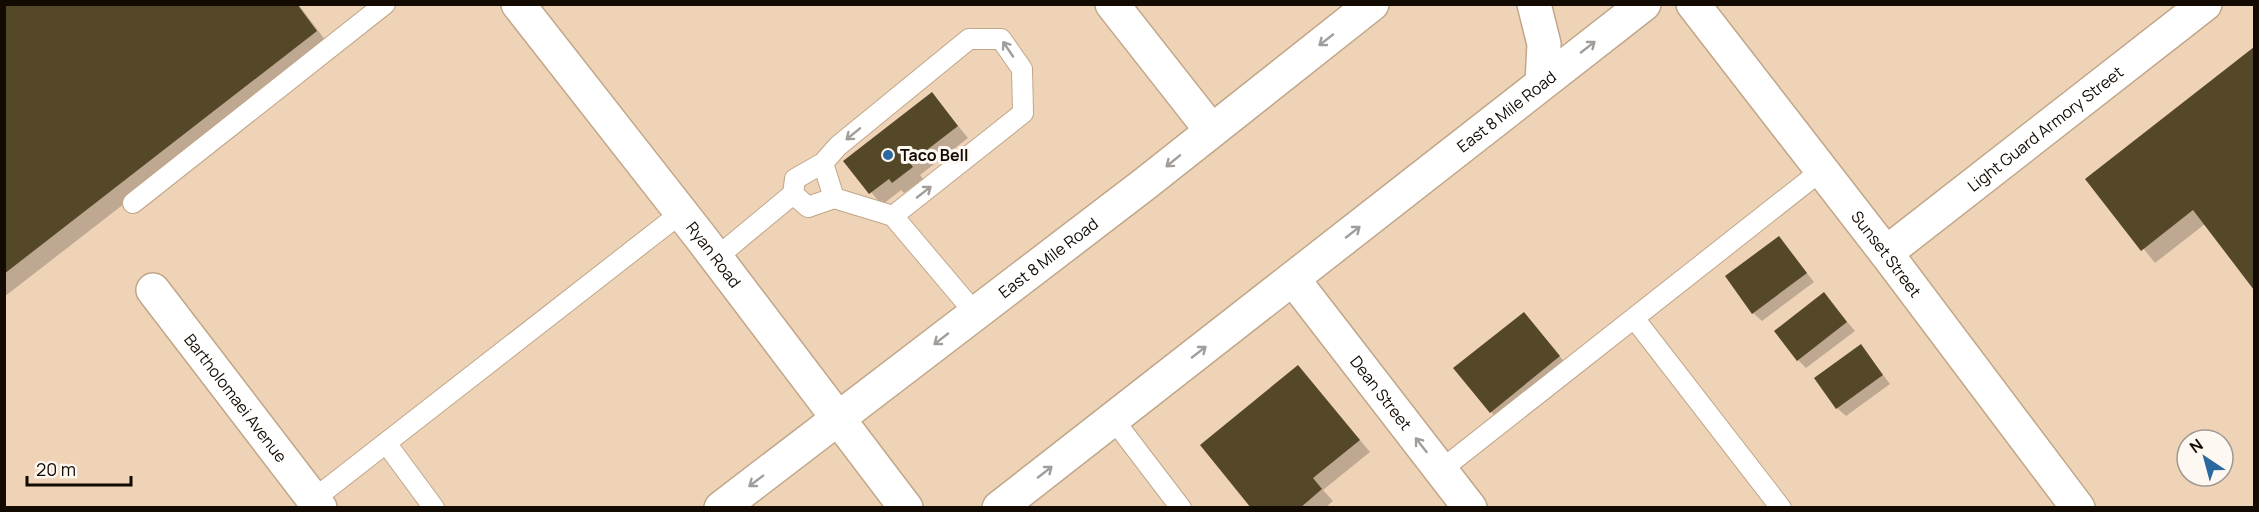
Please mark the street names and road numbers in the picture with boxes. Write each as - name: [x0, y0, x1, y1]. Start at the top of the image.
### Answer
- street label: Light Guard Armory Street: [1963, 61, 2128, 196]
- street label: East 8 Mile Road: [1452, 66, 1561, 157]
- street label: Sunset Street: [1846, 206, 1926, 302]
- street label: East 8 Mile Road: [994, 213, 1103, 303]
- street label: Ryan Road: [681, 217, 746, 292]
- street label: Bartholomaei Avenue: [179, 329, 292, 467]
- street label: Dean Street: [1345, 351, 1417, 435]

